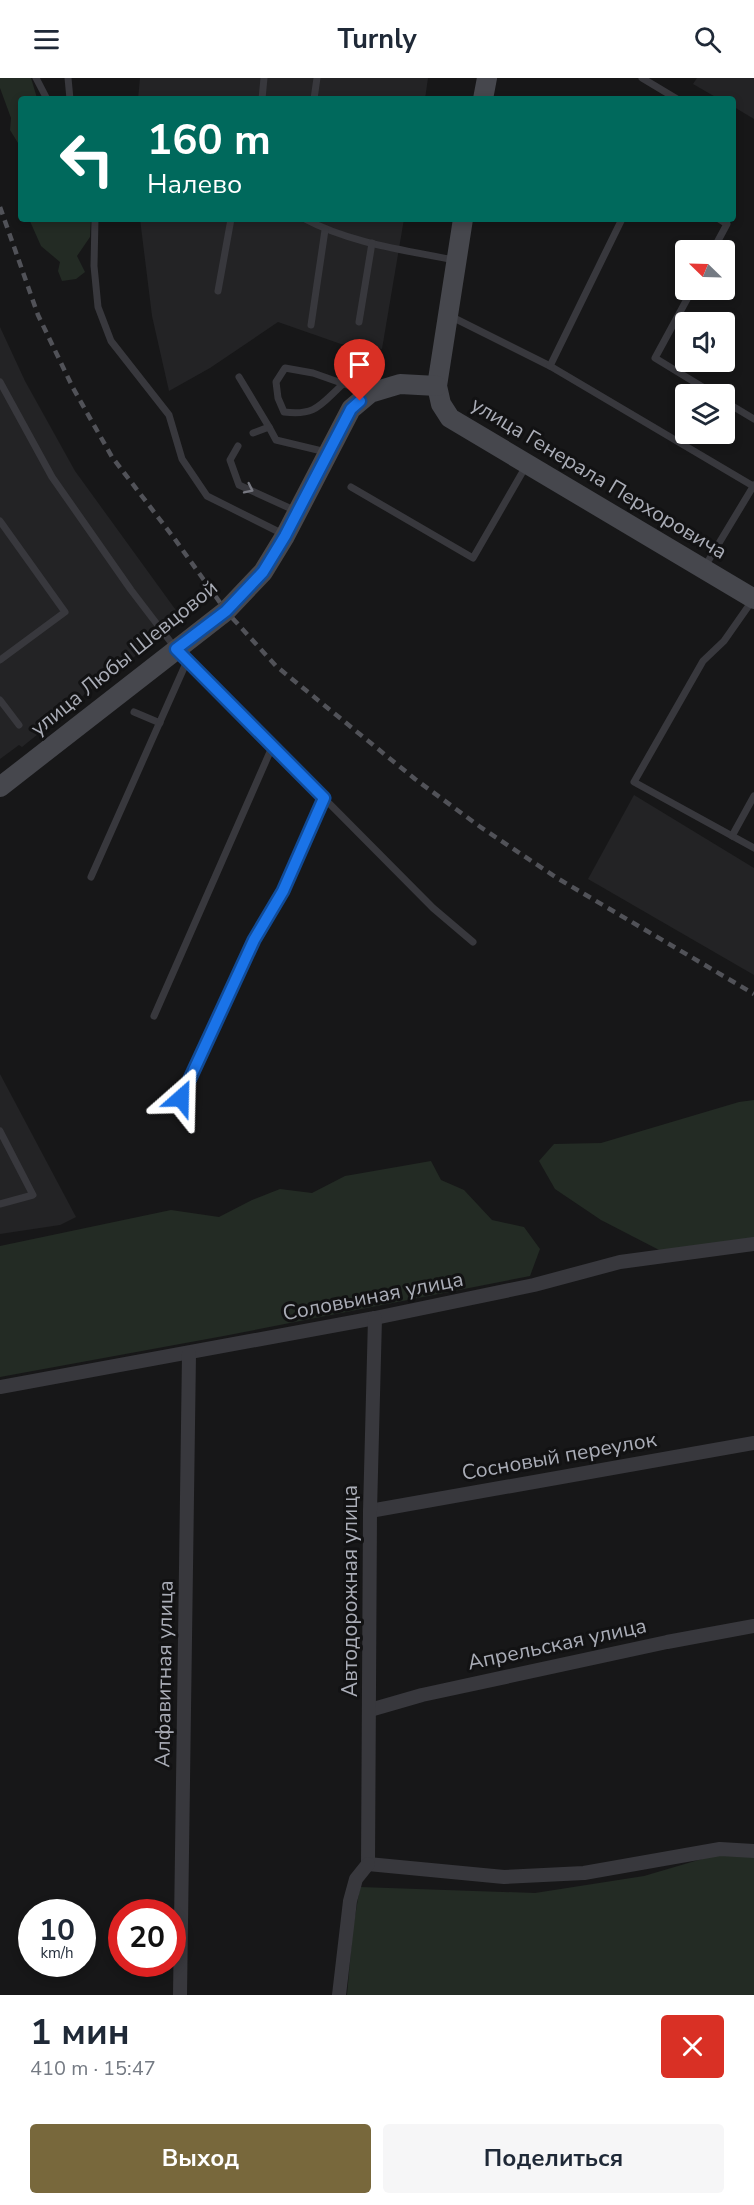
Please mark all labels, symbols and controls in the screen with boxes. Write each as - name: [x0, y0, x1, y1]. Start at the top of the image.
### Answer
- text: Turnly: [337, 21, 417, 58]
- icon: menu: [30, 23, 63, 56]
- icon: search: [691, 23, 724, 56]
- text: 160 m: [147, 112, 271, 169]
- icon: left: [48, 120, 126, 198]
- text: Налево: [147, 166, 242, 203]
- north arrow: [675, 240, 735, 300]
- map controls: [675, 240, 735, 444]
- button: sound: [675, 312, 735, 372]
- pin: [334, 339, 385, 401]
- icon: arrive: [343, 348, 376, 381]
- button: layers: [675, 384, 735, 444]
- street label: улица Генерала Перхоровича: [466, 390, 732, 566]
- one-way arrow: [242, 481, 253, 493]
- street label: улица Любы Шевцовой: [25, 574, 223, 742]
- position arrow: [149, 1066, 213, 1130]
- street label: Соловьиная улица: [280, 1265, 466, 1327]
- street label: Сосновый переулок: [459, 1425, 659, 1487]
- street label: Автодорожная улица: [336, 1485, 364, 1697]
- street label: Алфавитная улица: [148, 1580, 180, 1768]
- street label: Апрельская улица: [465, 1611, 649, 1677]
- speed limit sign: 20: [108, 1899, 186, 1977]
- text: 10: [39, 1910, 75, 1951]
- text: km/h: [40, 1943, 74, 1963]
- text: 1 мин: [30, 2008, 130, 2057]
- button: close: [661, 2015, 724, 2078]
- text: 410 m · 15:47: [30, 2055, 156, 2082]
- button: Выход: [30, 2124, 371, 2193]
- button: Поделиться: [383, 2124, 724, 2193]

